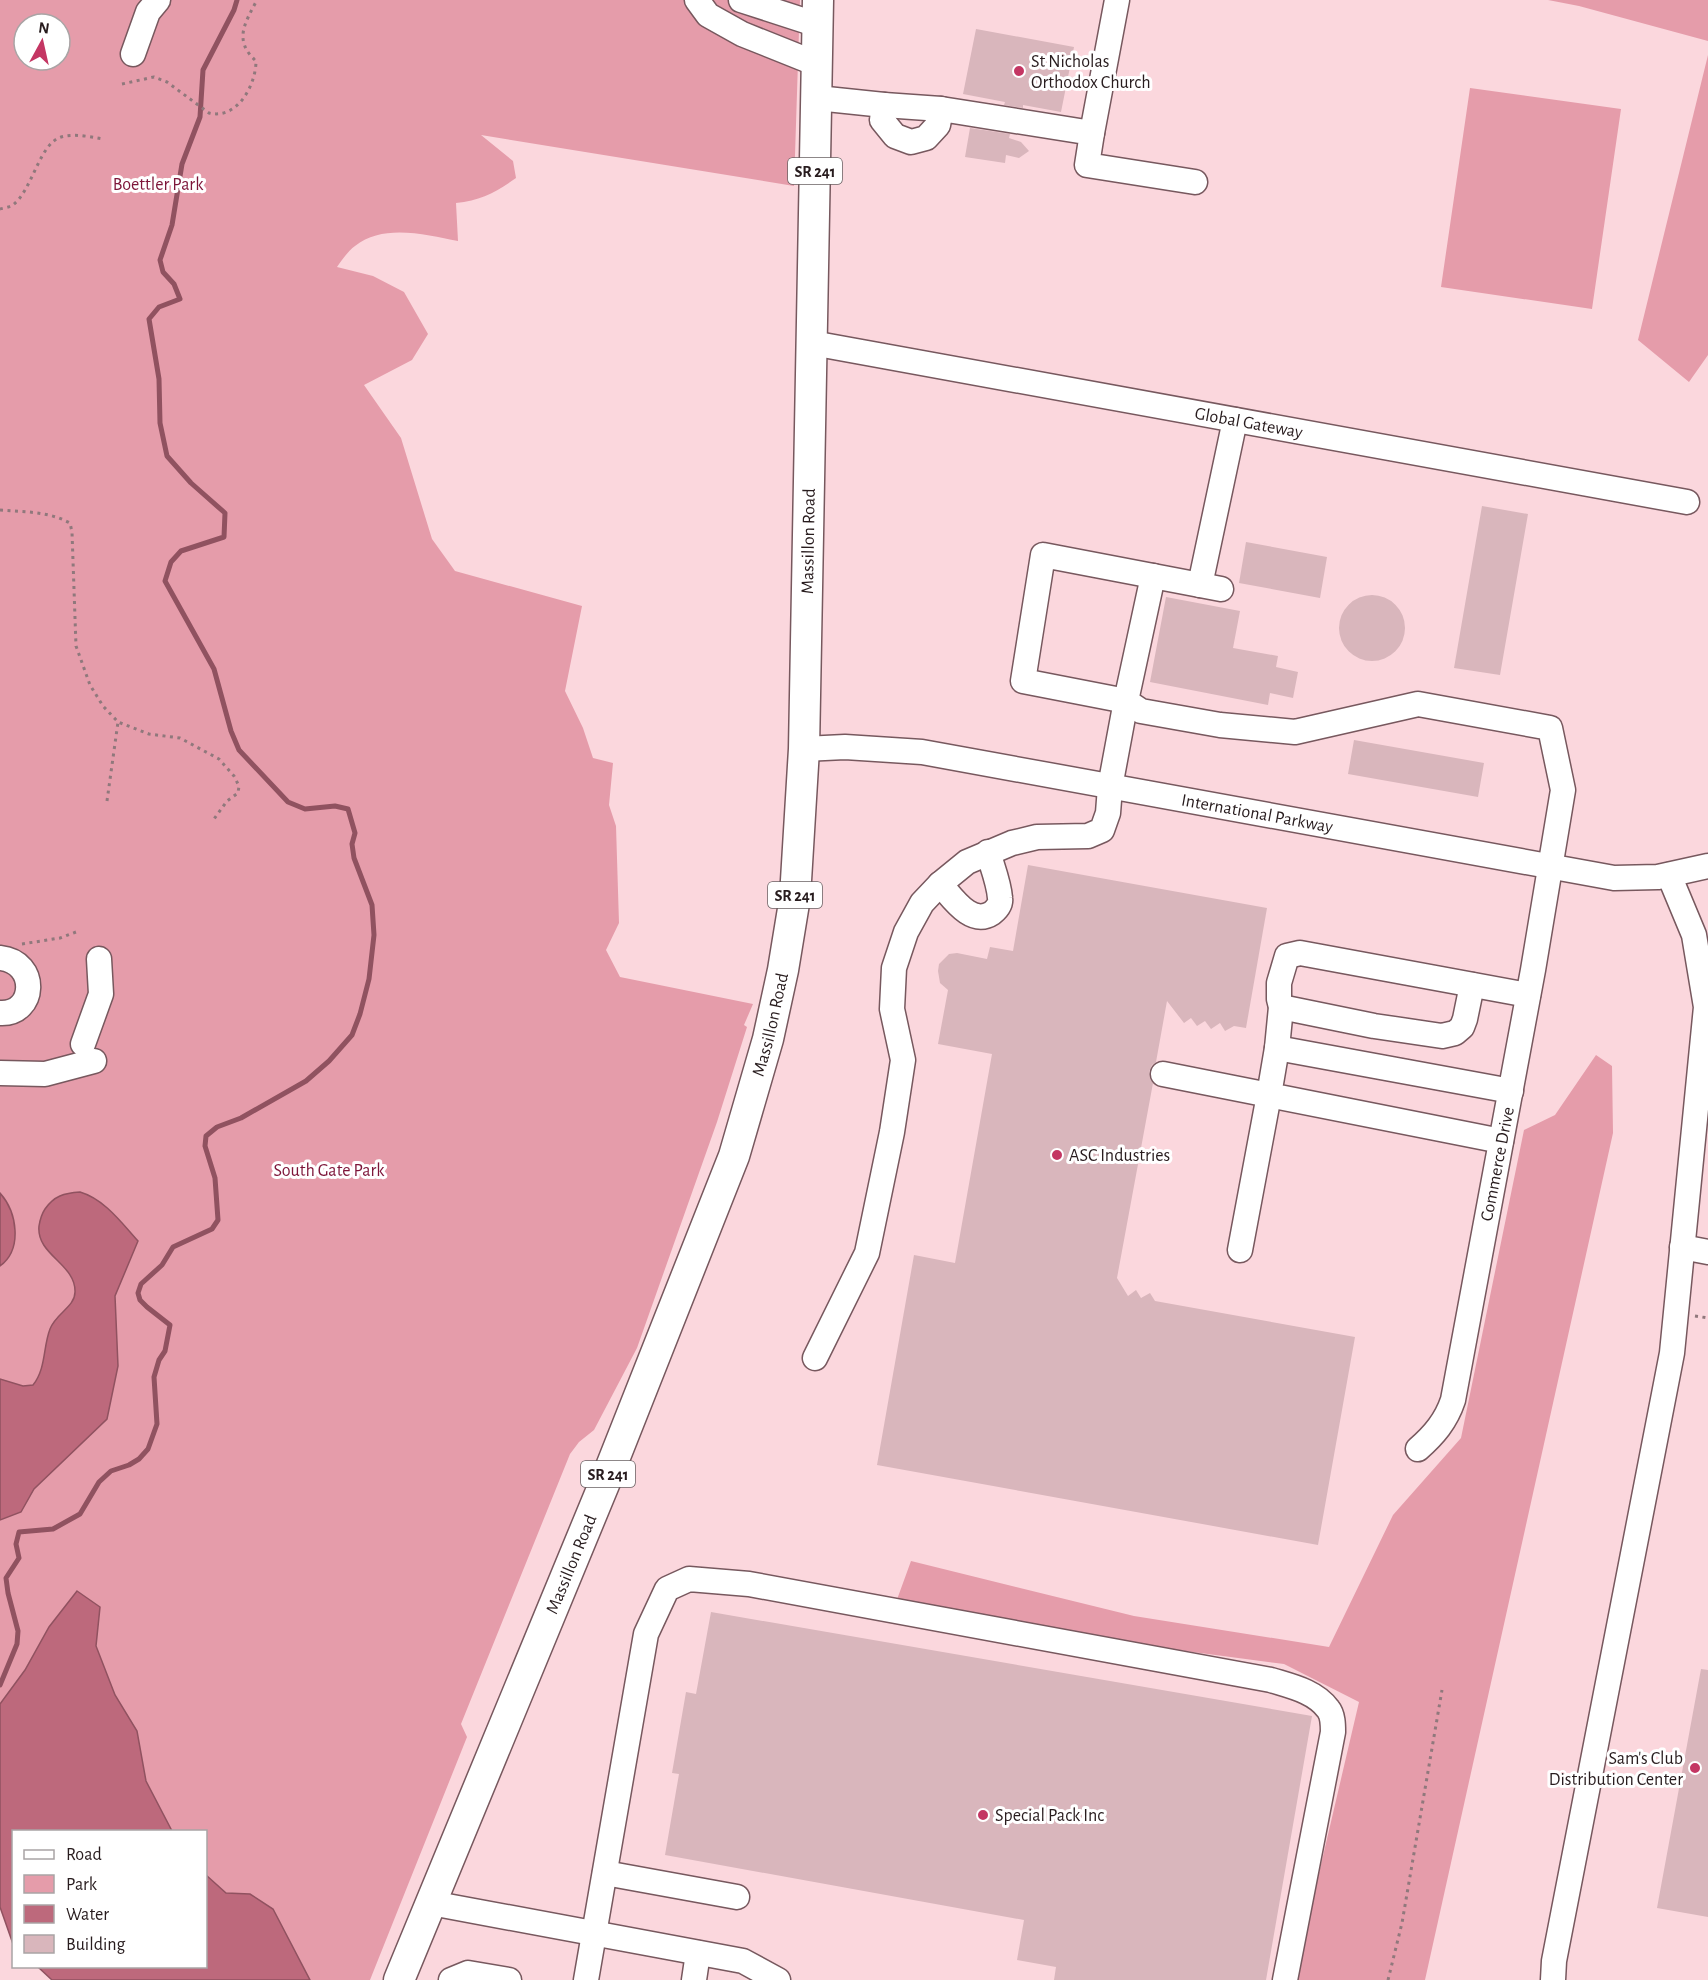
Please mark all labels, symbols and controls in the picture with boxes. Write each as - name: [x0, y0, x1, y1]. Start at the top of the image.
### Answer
- north arrow: [12, 12, 72, 72]
- text: N: [37, 19, 51, 37]
- place label: St Nicholas Orthodox Church: [1031, 53, 1151, 92]
- marker: St Nicholas Orthodox Church: [1012, 64, 1026, 78]
- road number: SR 241: [788, 158, 842, 184]
- park label: Boettler Park: [113, 176, 204, 194]
- street label: Global Gateway: [1193, 405, 1304, 442]
- street label: Massillon Road: [799, 488, 819, 594]
- street label: International Parkway: [1180, 791, 1335, 837]
- road number: SR 241: [768, 882, 822, 908]
- street label: Massillon Road: [750, 971, 792, 1079]
- street label: Commerce Drive: [1478, 1106, 1518, 1223]
- place label: ASC Industries: [1069, 1147, 1170, 1165]
- marker: ASC Industries: [1050, 1148, 1064, 1162]
- park label: South Gate Park: [274, 1162, 385, 1180]
- road number: SR 241: [581, 1461, 635, 1487]
- street label: Massillon Road: [543, 1512, 600, 1617]
- place label: Sam's Club Distribution Center: [1549, 1750, 1683, 1789]
- marker: Sam's Club Distribution Center: [1688, 1761, 1702, 1775]
- place label: Special Pack Inc: [995, 1807, 1104, 1825]
- marker: Special Pack Inc: [976, 1808, 990, 1822]
- legend: [12, 1830, 207, 1968]
- text: Road: [66, 1846, 102, 1864]
- text: Park: [66, 1876, 98, 1894]
- text: Water: [66, 1906, 109, 1924]
- text: Building: [66, 1936, 126, 1954]

